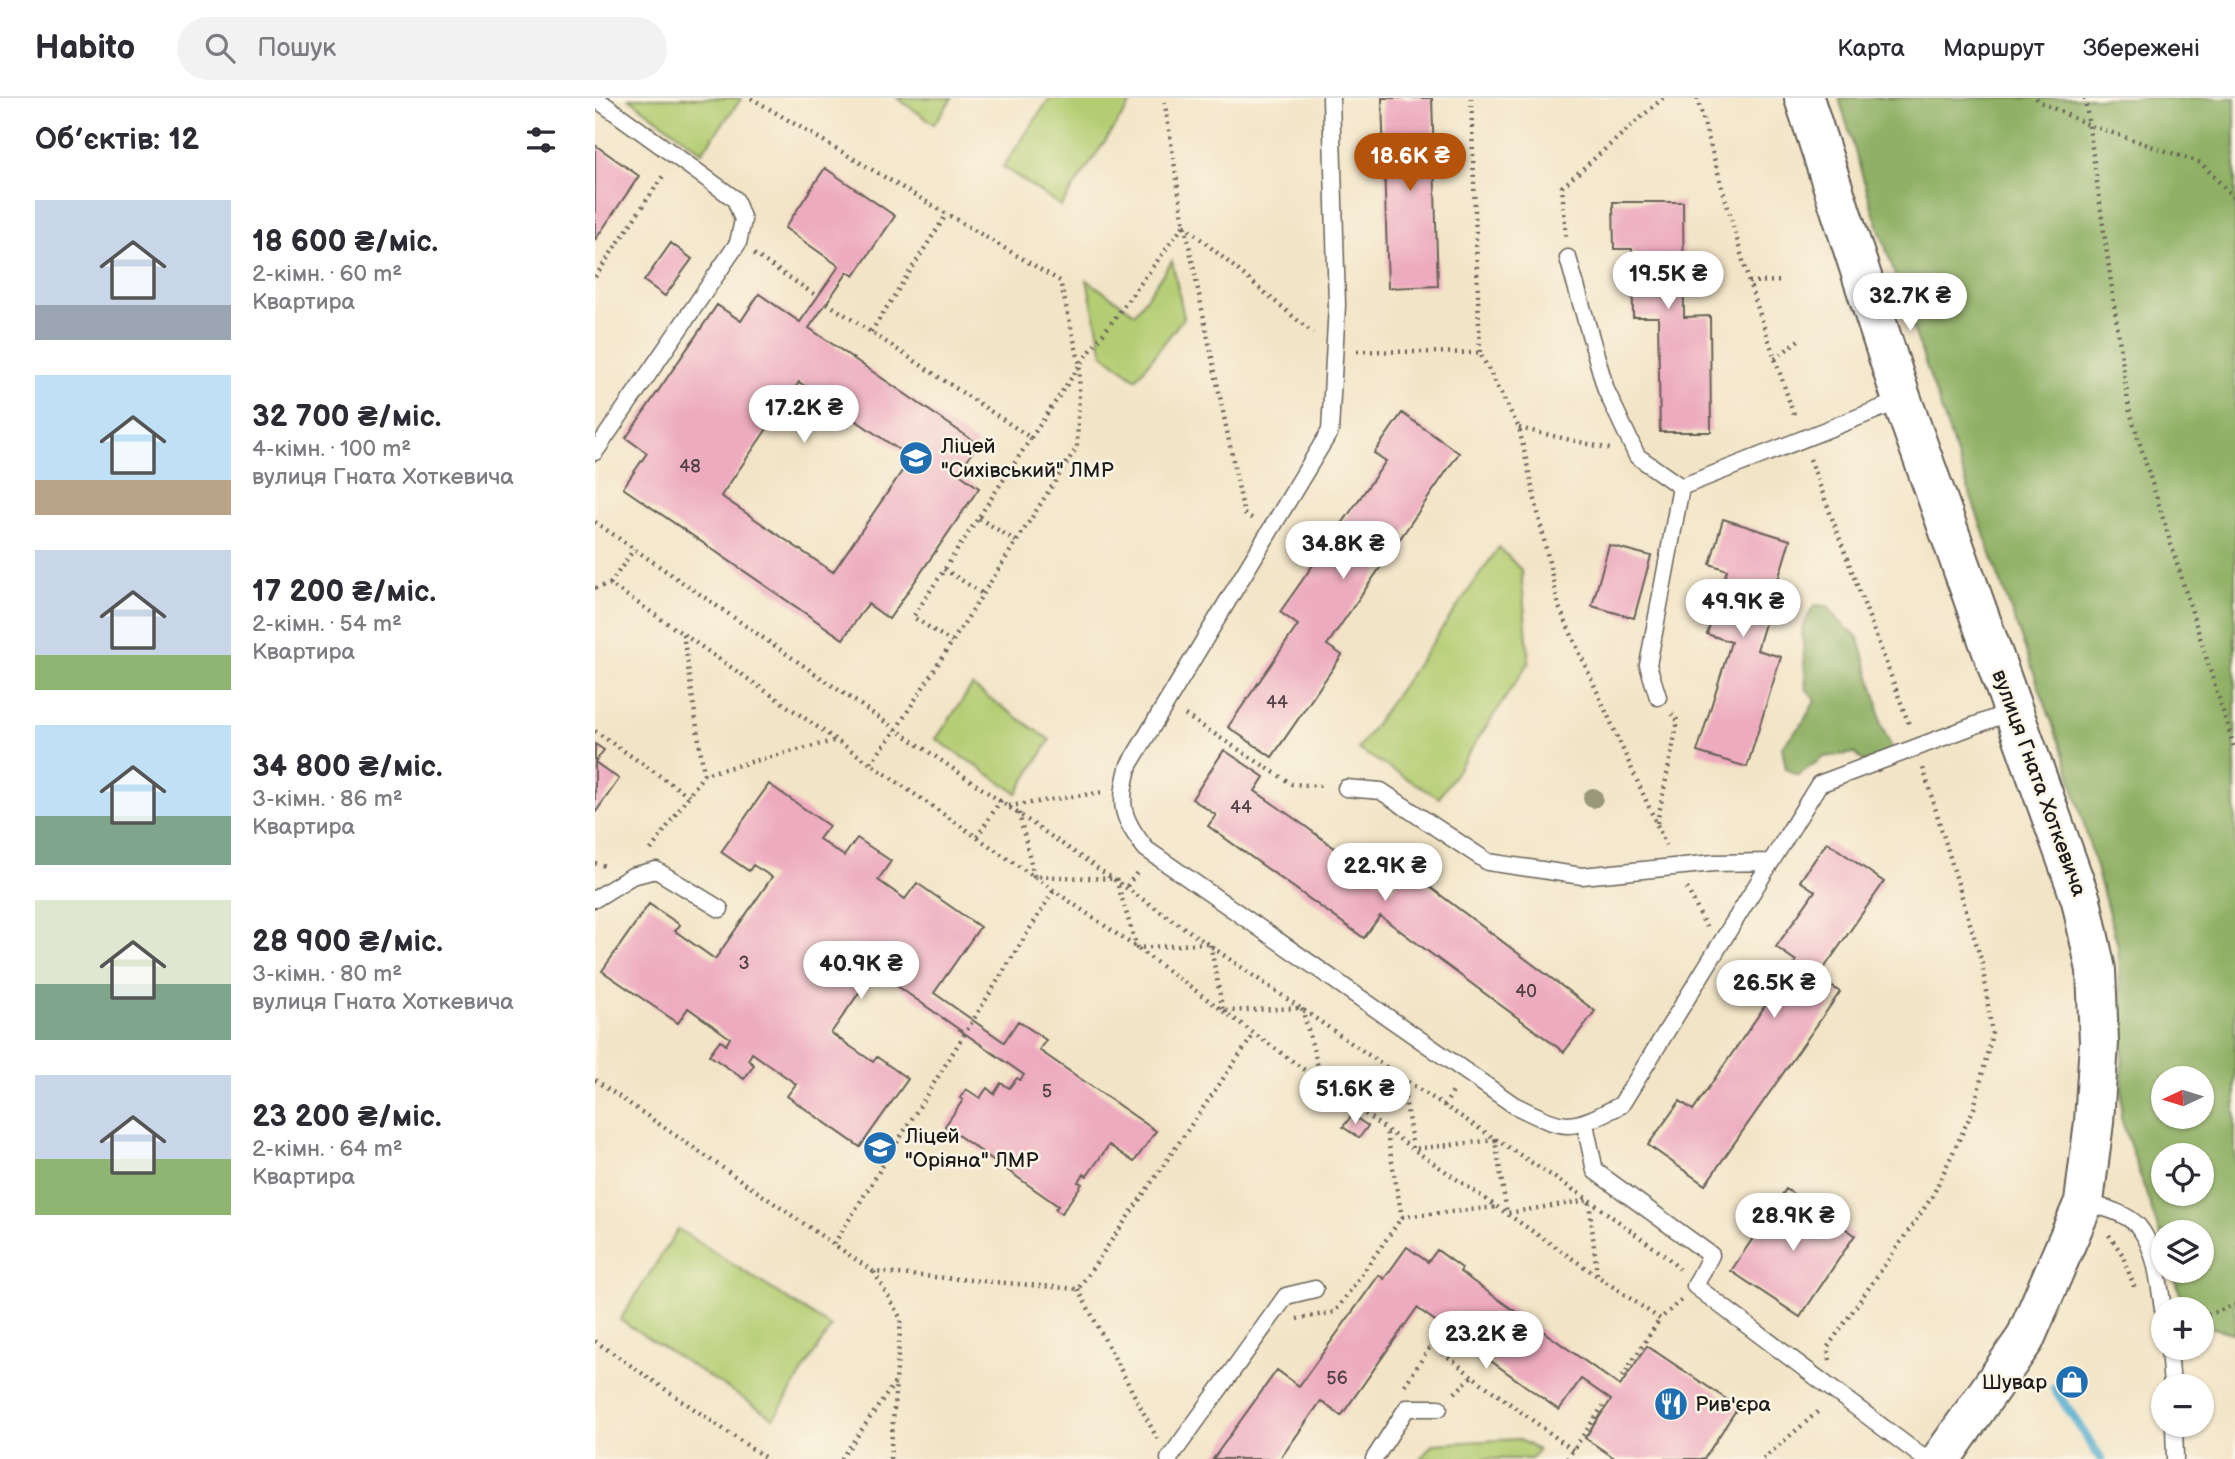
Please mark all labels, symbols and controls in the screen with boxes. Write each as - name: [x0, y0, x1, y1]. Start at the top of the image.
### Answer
- search box: [177, 17, 667, 80]
- text: Habito: [35, 28, 135, 68]
- icon: search: [201, 29, 239, 67]
- text: Пошук: [257, 33, 336, 64]
- text: Карта: [1837, 34, 1905, 63]
- text: Маршрут: [1943, 34, 2045, 63]
- text: Збережені: [2083, 34, 2200, 63]
- icon: filters: [522, 121, 560, 159]
- text: Об’єктів: 12: [35, 122, 199, 158]
- pin: 18.6K ₴: [1345, 134, 1475, 193]
- text: 18.6K ₴: [1370, 142, 1450, 170]
- text: 18 600 ₴/міс.: [252, 224, 438, 260]
- icon: home: [91, 228, 175, 312]
- pin: 19.5K ₴: [1603, 252, 1733, 311]
- text: 2-кімн. · 60 m²: [252, 260, 402, 288]
- text: 19.5K ₴: [1629, 260, 1707, 288]
- pin: 32.7K ₴: [1845, 274, 1975, 333]
- text: 32.7K ₴: [1869, 282, 1951, 310]
- text: Квартира: [252, 288, 355, 316]
- pin: 17.2K ₴: [739, 386, 869, 445]
- text: 17.2K ₴: [765, 394, 843, 422]
- text: 32 700 ₴/міс.: [252, 399, 441, 435]
- icon: home: [91, 403, 175, 487]
- place label: Ліцей "Сихівський" ЛМР: [940, 434, 1114, 483]
- text: 4-кімн. · 100 m²: [252, 435, 411, 463]
- school or university icon: Ліцей "Сихівський" ЛМР: [897, 439, 935, 477]
- house number: 48: [679, 456, 701, 477]
- text: вулиця Гната Хоткевича: [252, 463, 514, 491]
- pin: 34.8K ₴: [1278, 522, 1408, 581]
- text: 34.8K ₴: [1301, 530, 1385, 558]
- text: 17 200 ₴/міс.: [252, 574, 436, 610]
- icon: home: [91, 578, 175, 662]
- pin: 49.9K ₴: [1678, 580, 1808, 639]
- text: 49.9K ₴: [1702, 588, 1784, 616]
- text: 2-кімн. · 54 m²: [252, 610, 402, 638]
- text: Квартира: [252, 638, 355, 666]
- street label: вулиця Гната Хоткевича: [1986, 666, 2092, 900]
- house number: 44: [1266, 692, 1288, 713]
- text: 34 800 ₴/міс.: [252, 749, 443, 785]
- icon: home: [91, 753, 175, 837]
- text: 3-кімн. · 86 m²: [252, 785, 403, 813]
- house number: 44: [1230, 797, 1252, 818]
- text: Квартира: [252, 813, 355, 841]
- pin: 22.9K ₴: [1320, 844, 1450, 903]
- text: 22.9K ₴: [1343, 852, 1427, 880]
- text: 28 900 ₴/міс.: [252, 924, 443, 960]
- icon: home: [91, 928, 175, 1012]
- pin: 40.9K ₴: [796, 942, 926, 1001]
- text: 40.9K ₴: [819, 950, 903, 978]
- house number: 3: [738, 953, 750, 974]
- text: 3-кімн. · 80 m²: [252, 960, 402, 988]
- pin: 26.5K ₴: [1709, 960, 1839, 1020]
- text: 26.5K ₴: [1732, 969, 1816, 997]
- house number: 40: [1515, 981, 1537, 1002]
- text: вулиця Гната Хоткевича: [252, 988, 514, 1016]
- pin: 51.6K ₴: [1290, 1066, 1420, 1126]
- north arrow: [2151, 1066, 2214, 1129]
- map controls: [2151, 1066, 2214, 1437]
- text: 51.6K ₴: [1315, 1075, 1395, 1103]
- house number: 5: [1042, 1081, 1052, 1102]
- text: 23 200 ₴/міс.: [252, 1099, 442, 1135]
- icon: home: [91, 1103, 175, 1187]
- place label: Ліцей "Оріяна" ЛМР: [904, 1124, 1039, 1173]
- school or university icon: Ліцей "Оріяна" ЛМР: [861, 1129, 899, 1167]
- text: 2-кімн. · 64 m²: [252, 1135, 403, 1163]
- button: locate: [2151, 1143, 2214, 1206]
- text: Квартира: [252, 1163, 355, 1191]
- pin: 28.9K ₴: [1728, 1194, 1858, 1253]
- text: 28.9K ₴: [1751, 1202, 1835, 1230]
- button: layers: [2151, 1220, 2214, 1283]
- button: +: [2151, 1297, 2214, 1360]
- pin: 23.2K ₴: [1421, 1312, 1551, 1371]
- text: 23.2K ₴: [1445, 1320, 1527, 1348]
- shop icon: Шувар: [2053, 1363, 2091, 1401]
- house number: 56: [1326, 1368, 1348, 1389]
- place label: Шувар: [1982, 1370, 2047, 1395]
- button: −: [2151, 1374, 2214, 1437]
- restaurant icon: Рив'єра: [1652, 1385, 1690, 1423]
- place label: Рив'єра: [1695, 1392, 1771, 1417]

